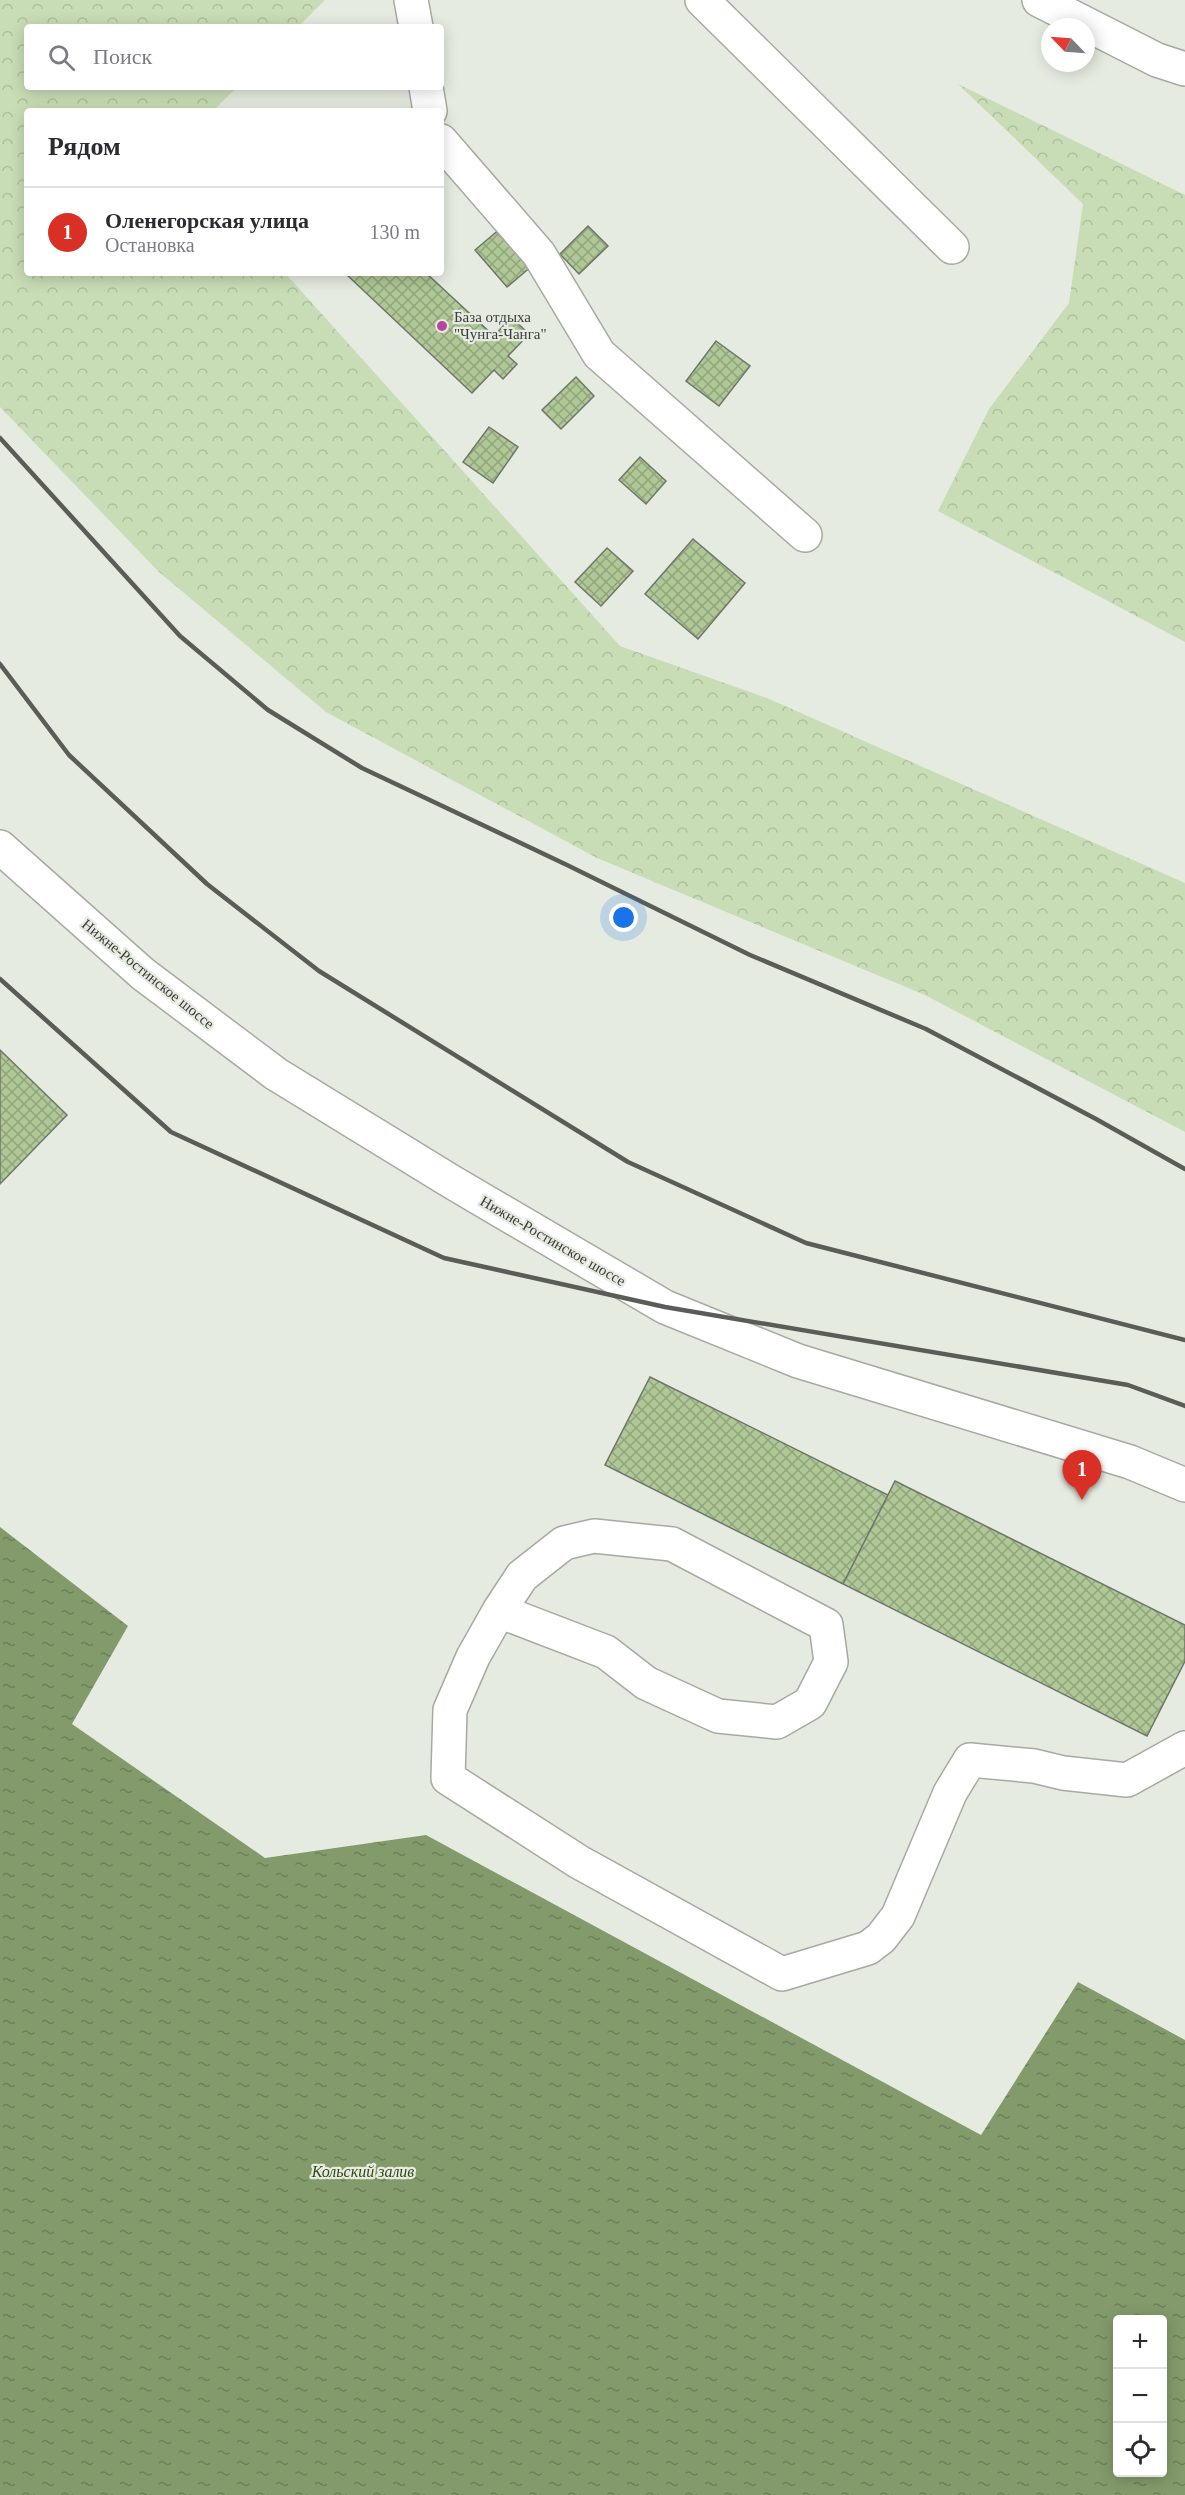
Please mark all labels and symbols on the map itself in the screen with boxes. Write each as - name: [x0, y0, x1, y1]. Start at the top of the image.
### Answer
- north arrow: [1041, 18, 1095, 72]
- place label: База отдыха "Чунга-Чанга": [454, 309, 547, 342]
- marker: База отдыха "Чунга-Чанга": [435, 319, 449, 333]
- your location: [609, 903, 638, 932]
- street label: Нижне-Ростинское шоссе: [79, 916, 217, 1032]
- street label: Нижне-Ростинское шоссе: [478, 1193, 629, 1289]
- pin: 1: [1062, 1450, 1102, 1500]
- water label: Кольский залив: [311, 2163, 414, 2180]

